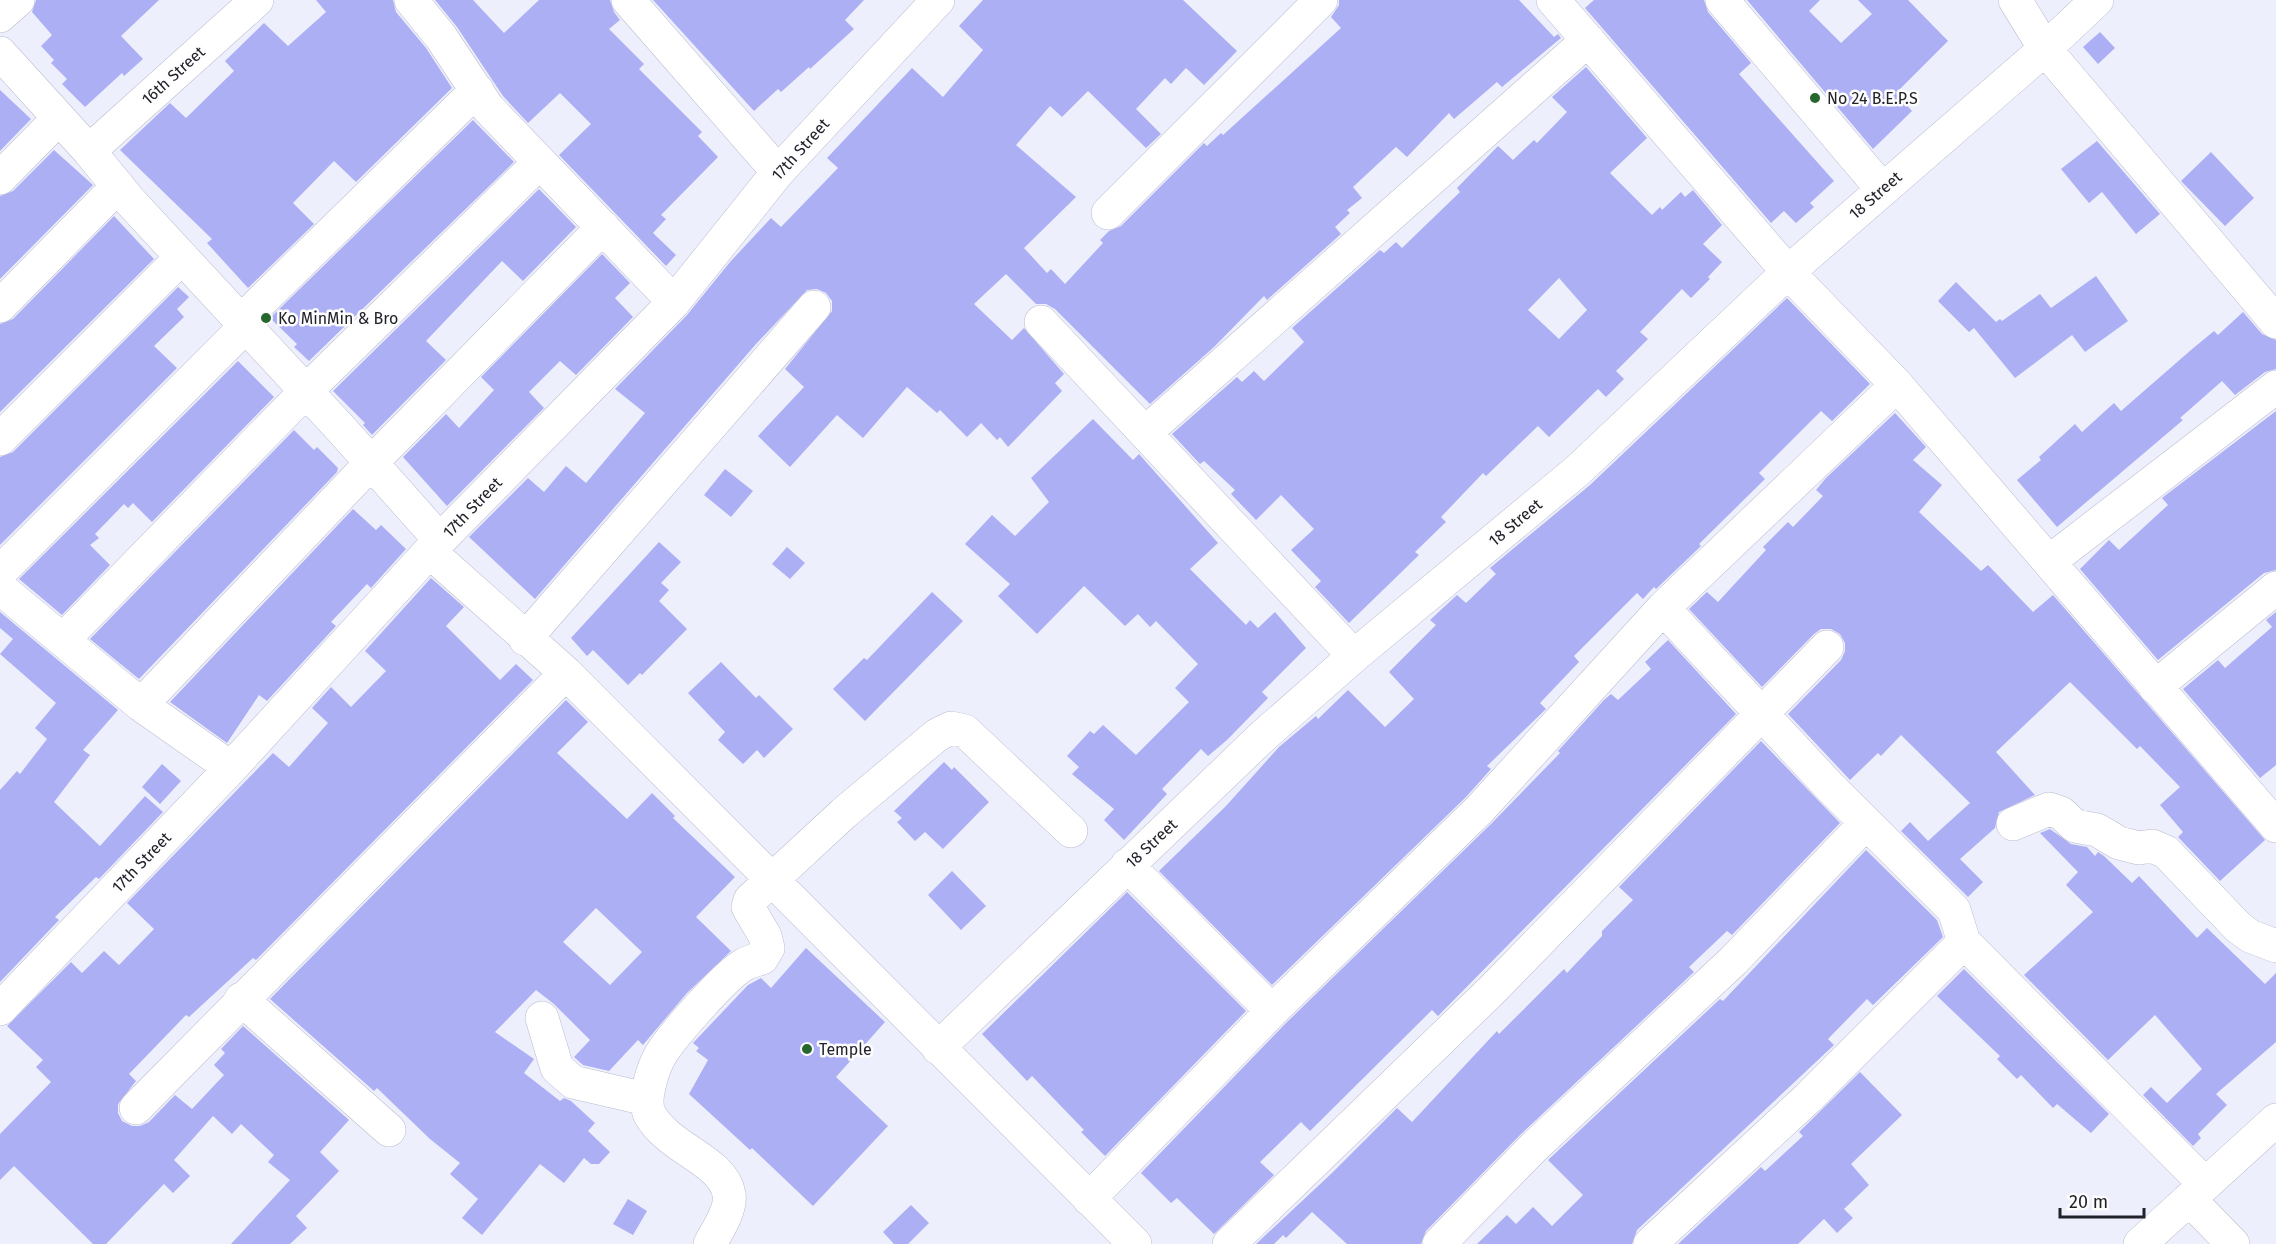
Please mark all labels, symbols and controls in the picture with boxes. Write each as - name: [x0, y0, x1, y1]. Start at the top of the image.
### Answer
- street label: 16th Street: [138, 42, 209, 109]
- place label: No 24 B.E.P.S: [1827, 89, 1918, 108]
- marker: No 24 B.E.P.S: [1808, 91, 1822, 105]
- street label: 17th Street: [768, 114, 833, 184]
- street label: 18 Street: [1845, 167, 1906, 223]
- place label: Ko MinMin & Bro: [278, 309, 398, 328]
- marker: Ko MinMin & Bro: [259, 311, 273, 325]
- street label: 17th Street: [439, 473, 506, 542]
- street label: 18 Street: [1485, 495, 1546, 550]
- street label: 18 Street: [1122, 815, 1181, 872]
- street label: 17th Street: [108, 828, 175, 897]
- place label: Temple: [819, 1040, 872, 1059]
- marker: Temple: [800, 1042, 814, 1056]
- scale bar: [2060, 1181, 2144, 1219]
- text: 20 m: [2069, 1191, 2108, 1213]

